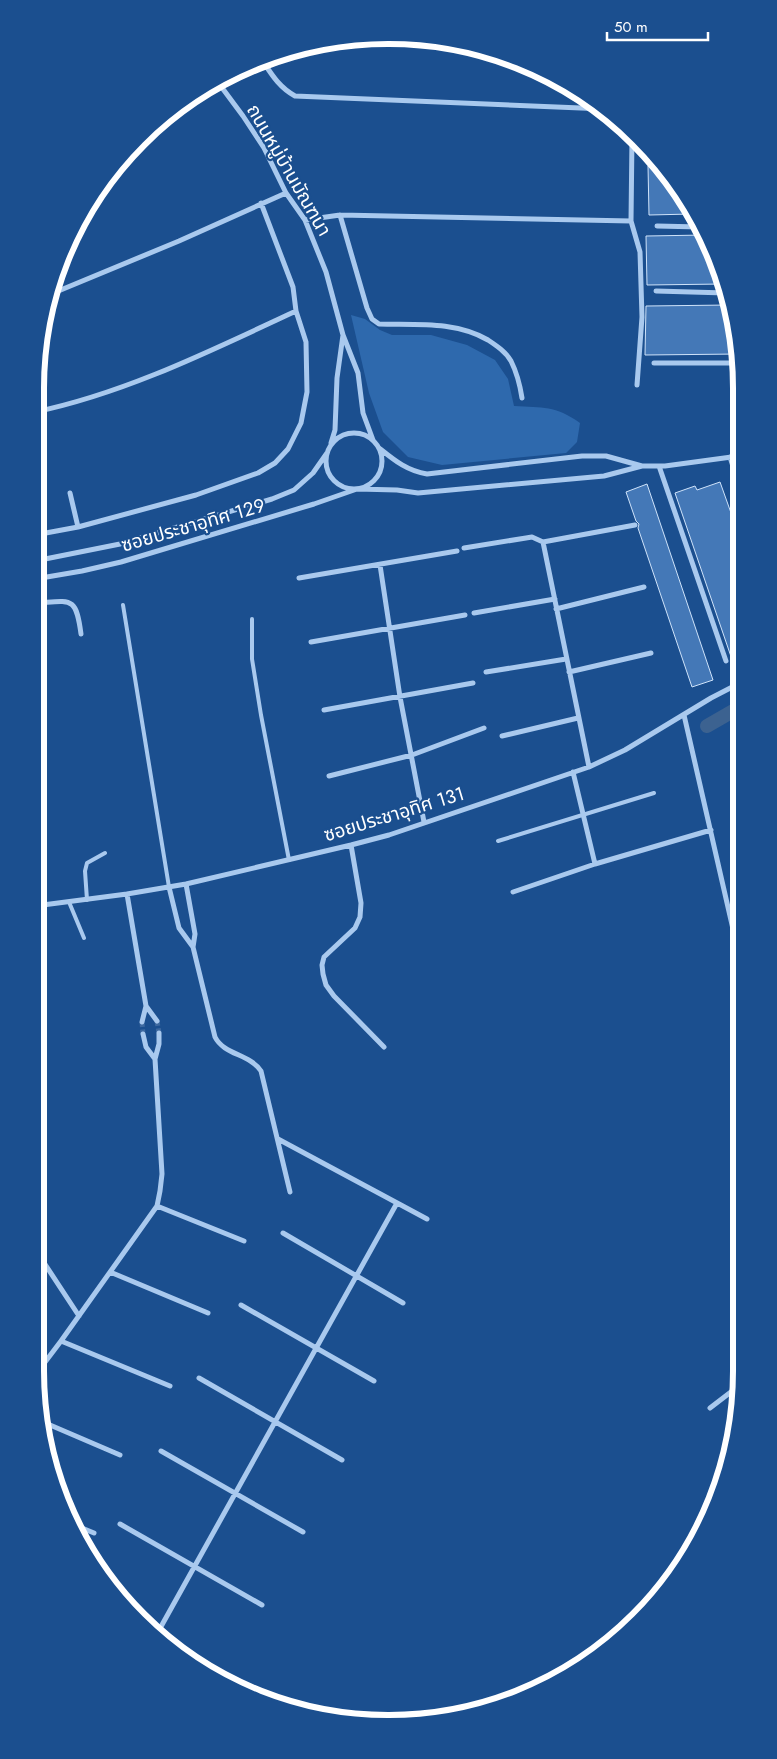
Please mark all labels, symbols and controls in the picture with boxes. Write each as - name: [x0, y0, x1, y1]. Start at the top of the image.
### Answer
- scale bar: [607, 10, 708, 42]
- text: 50 m: [614, 16, 648, 38]
- street label: ถนนหมู่บ้านมัณฑนา: [240, 99, 338, 241]
- street label: ซอยประชาอุทิศ 129: [118, 492, 268, 558]
- street label: ซอยประชาอุทิศ 131: [320, 780, 468, 848]

